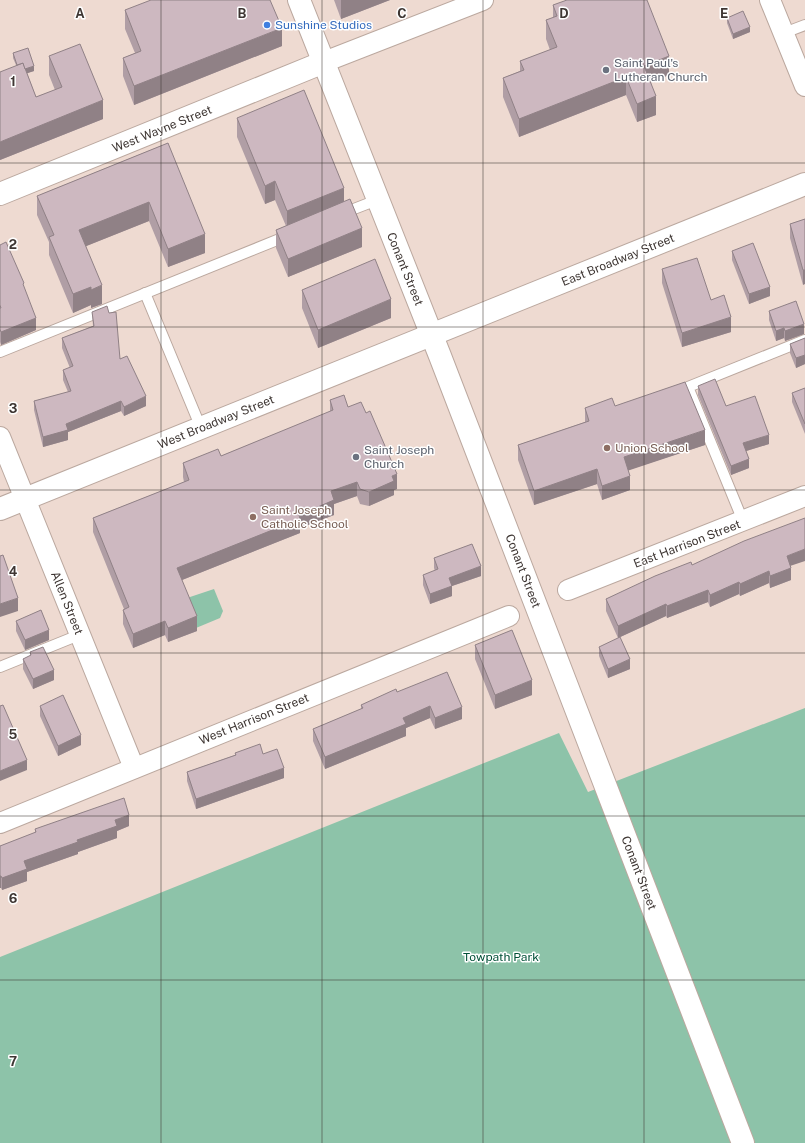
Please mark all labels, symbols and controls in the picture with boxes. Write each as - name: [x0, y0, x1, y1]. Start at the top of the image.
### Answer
- text: A: [75, 6, 85, 21]
- text: B: [238, 6, 247, 21]
- text: C: [397, 6, 407, 21]
- text: D: [559, 6, 569, 21]
- text: E: [720, 6, 728, 21]
- place label: Sunshine Studios: [275, 18, 372, 32]
- marker: Sunshine Studios: [262, 20, 272, 30]
- place label: Saint Paul's Lutheran Church: [614, 56, 708, 84]
- marker: Saint Paul's Lutheran Church: [601, 65, 611, 75]
- text: 1: [10, 74, 16, 89]
- street label: West Wayne Street: [110, 102, 214, 155]
- street label: Conant Street: [384, 230, 426, 308]
- street label: East Broadway Street: [559, 231, 677, 289]
- text: 2: [9, 237, 17, 252]
- street label: West Broadway Street: [156, 392, 277, 452]
- text: 3: [9, 401, 18, 416]
- place label: Union School: [615, 441, 689, 455]
- place label: Saint Joseph Church: [364, 443, 434, 471]
- marker: Union School: [602, 443, 612, 453]
- marker: Saint Joseph Church: [351, 452, 361, 462]
- place label: Saint Joseph Catholic School: [261, 503, 349, 531]
- marker: Saint Joseph Catholic School: [248, 512, 258, 522]
- street label: East Harrison Street: [632, 517, 743, 571]
- street label: Conant Street: [503, 532, 544, 610]
- text: 4: [9, 564, 18, 579]
- street label: Allen Street: [48, 569, 86, 637]
- street label: West Harrison Street: [197, 690, 311, 747]
- text: 5: [9, 727, 18, 742]
- street label: Conant Street: [619, 834, 660, 912]
- text: 6: [9, 891, 18, 906]
- park label: Towpath Park: [463, 950, 539, 964]
- text: 7: [9, 1054, 17, 1069]

